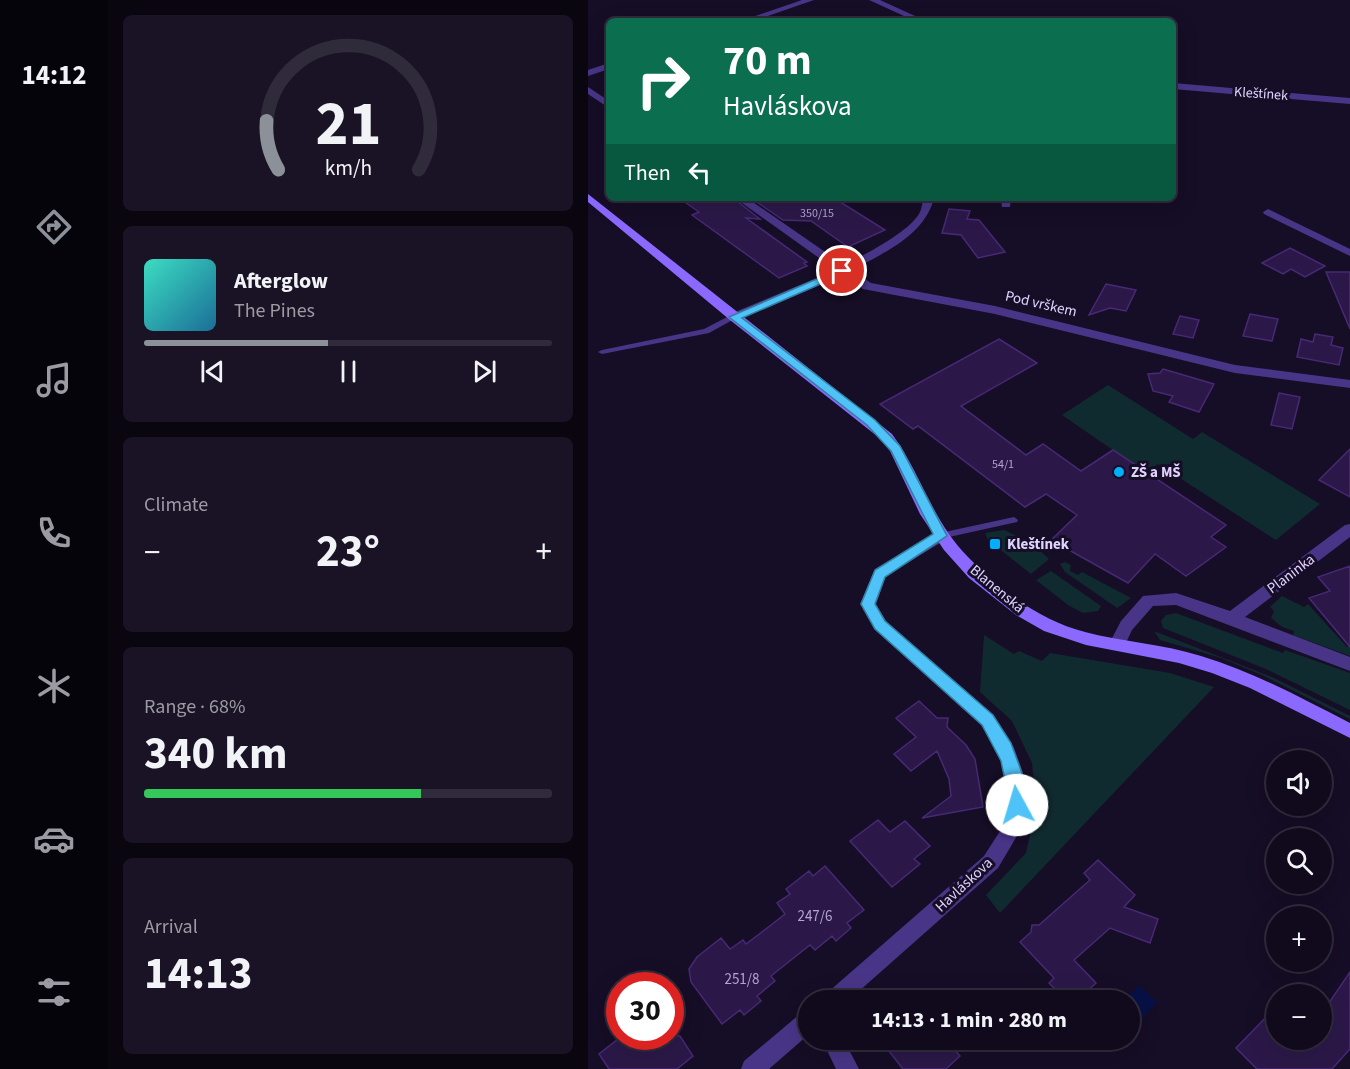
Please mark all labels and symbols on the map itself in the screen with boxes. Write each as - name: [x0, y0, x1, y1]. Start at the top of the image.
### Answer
- street label: Kleštínek: [1233, 82, 1289, 106]
- house number: 350/15: [800, 205, 834, 222]
- pin: [816, 245, 867, 296]
- street label: Pod vrškem: [1003, 286, 1079, 322]
- house number: 54/1: [992, 456, 1014, 473]
- place label: ZŠ a MŠ: [1131, 462, 1181, 483]
- marker: ZŠ a MŠ: [1112, 465, 1126, 479]
- place label: Kleštínek: [1007, 534, 1070, 555]
- marker: Kleštínek: [988, 537, 1002, 551]
- street label: Planinka: [1263, 549, 1319, 599]
- street label: Blanenská: [965, 560, 1029, 618]
- position arrow: [985, 773, 1049, 837]
- street label: Havláskova: [931, 853, 997, 917]
- house number: 247/6: [797, 906, 833, 927]
- house number: 251/8: [724, 969, 760, 990]
- speed limit sign: 30: [606, 972, 684, 1050]

